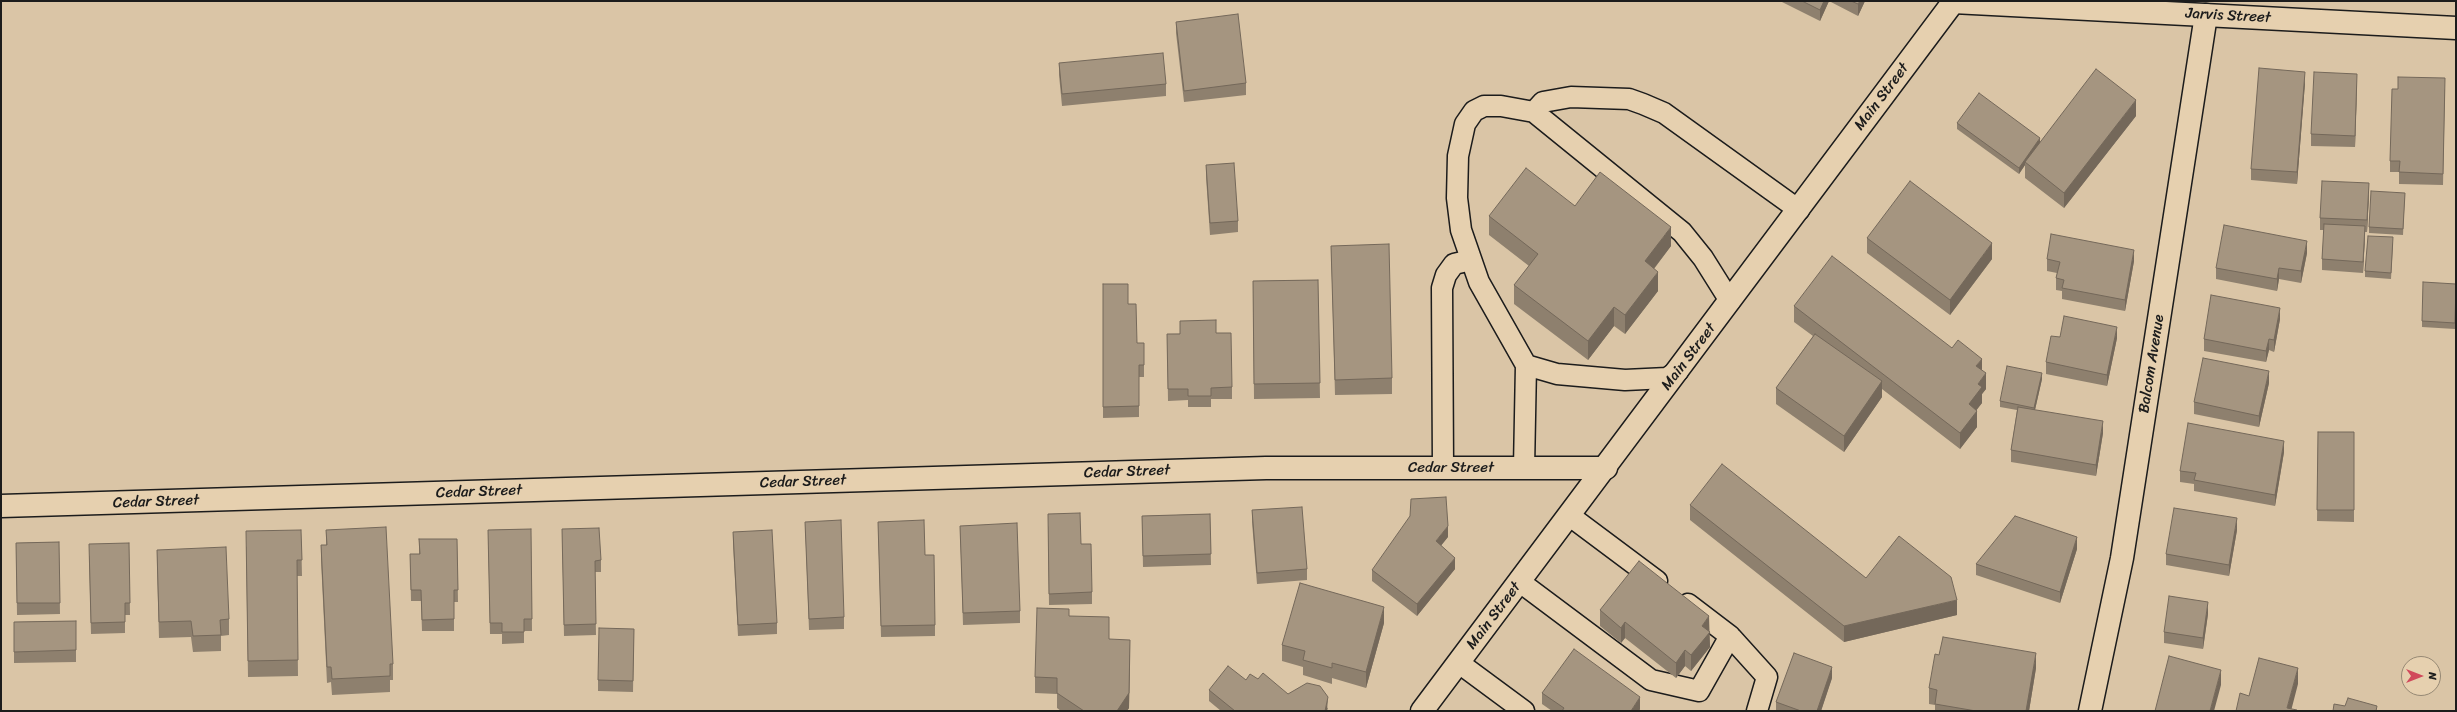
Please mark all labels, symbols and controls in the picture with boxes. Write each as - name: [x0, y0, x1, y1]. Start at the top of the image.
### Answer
- street label: Jarvis Street: [2185, 5, 2271, 27]
- street label: Main Street: [1851, 60, 1913, 134]
- street label: Balcom Avenue: [2135, 313, 2169, 415]
- street label: Main Street: [1658, 320, 1720, 394]
- street label: Cedar Street: [1408, 459, 1494, 477]
- street label: Cedar Street: [1084, 462, 1170, 482]
- street label: Cedar Street: [760, 472, 846, 492]
- street label: Cedar Street: [436, 482, 522, 502]
- street label: Cedar Street: [113, 492, 199, 512]
- street label: Main Street: [1463, 579, 1525, 653]
- north arrow: [2401, 656, 2441, 696]
- text: N: [2423, 672, 2442, 680]

